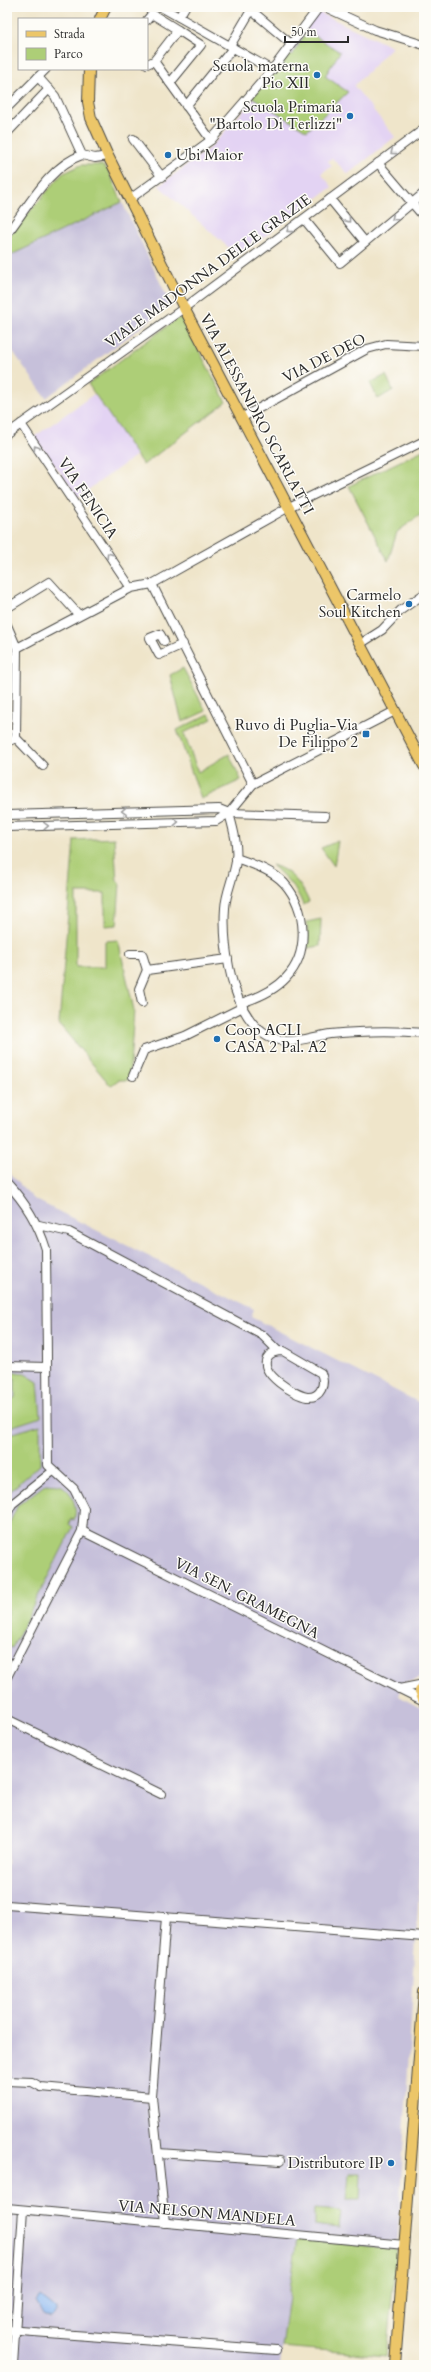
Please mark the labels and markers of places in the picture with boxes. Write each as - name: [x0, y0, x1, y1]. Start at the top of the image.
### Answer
- place label: Scuola materna Pio XII: [213, 56, 310, 93]
- marker: Scuola materna Pio XII: [312, 70, 322, 80]
- place label: Scuola Primaria "Bartolo Di Terlizzi": [209, 97, 343, 134]
- marker: Scuola Primaria "Bartolo Di Terlizzi": [345, 111, 355, 121]
- place label: Ubi Maior: [176, 145, 243, 165]
- marker: Ubi Maior: [163, 150, 173, 160]
- place label: Carmelo Soul Kitchen: [319, 585, 401, 622]
- marker: Carmelo Soul Kitchen: [404, 599, 414, 609]
- place label: Ruvo di Puglia-Via De Filippo 2: [235, 715, 359, 752]
- marker: Ruvo di Puglia-Via De Filippo 2: [361, 729, 371, 739]
- place label: Coop ACLI CASA 2 Pal. A2: [225, 1020, 327, 1057]
- marker: Coop ACLI CASA 2 Pal. A2: [212, 1034, 222, 1044]
- place label: Distributore IP: [288, 2153, 383, 2173]
- marker: Distributore IP: [386, 2158, 396, 2168]

